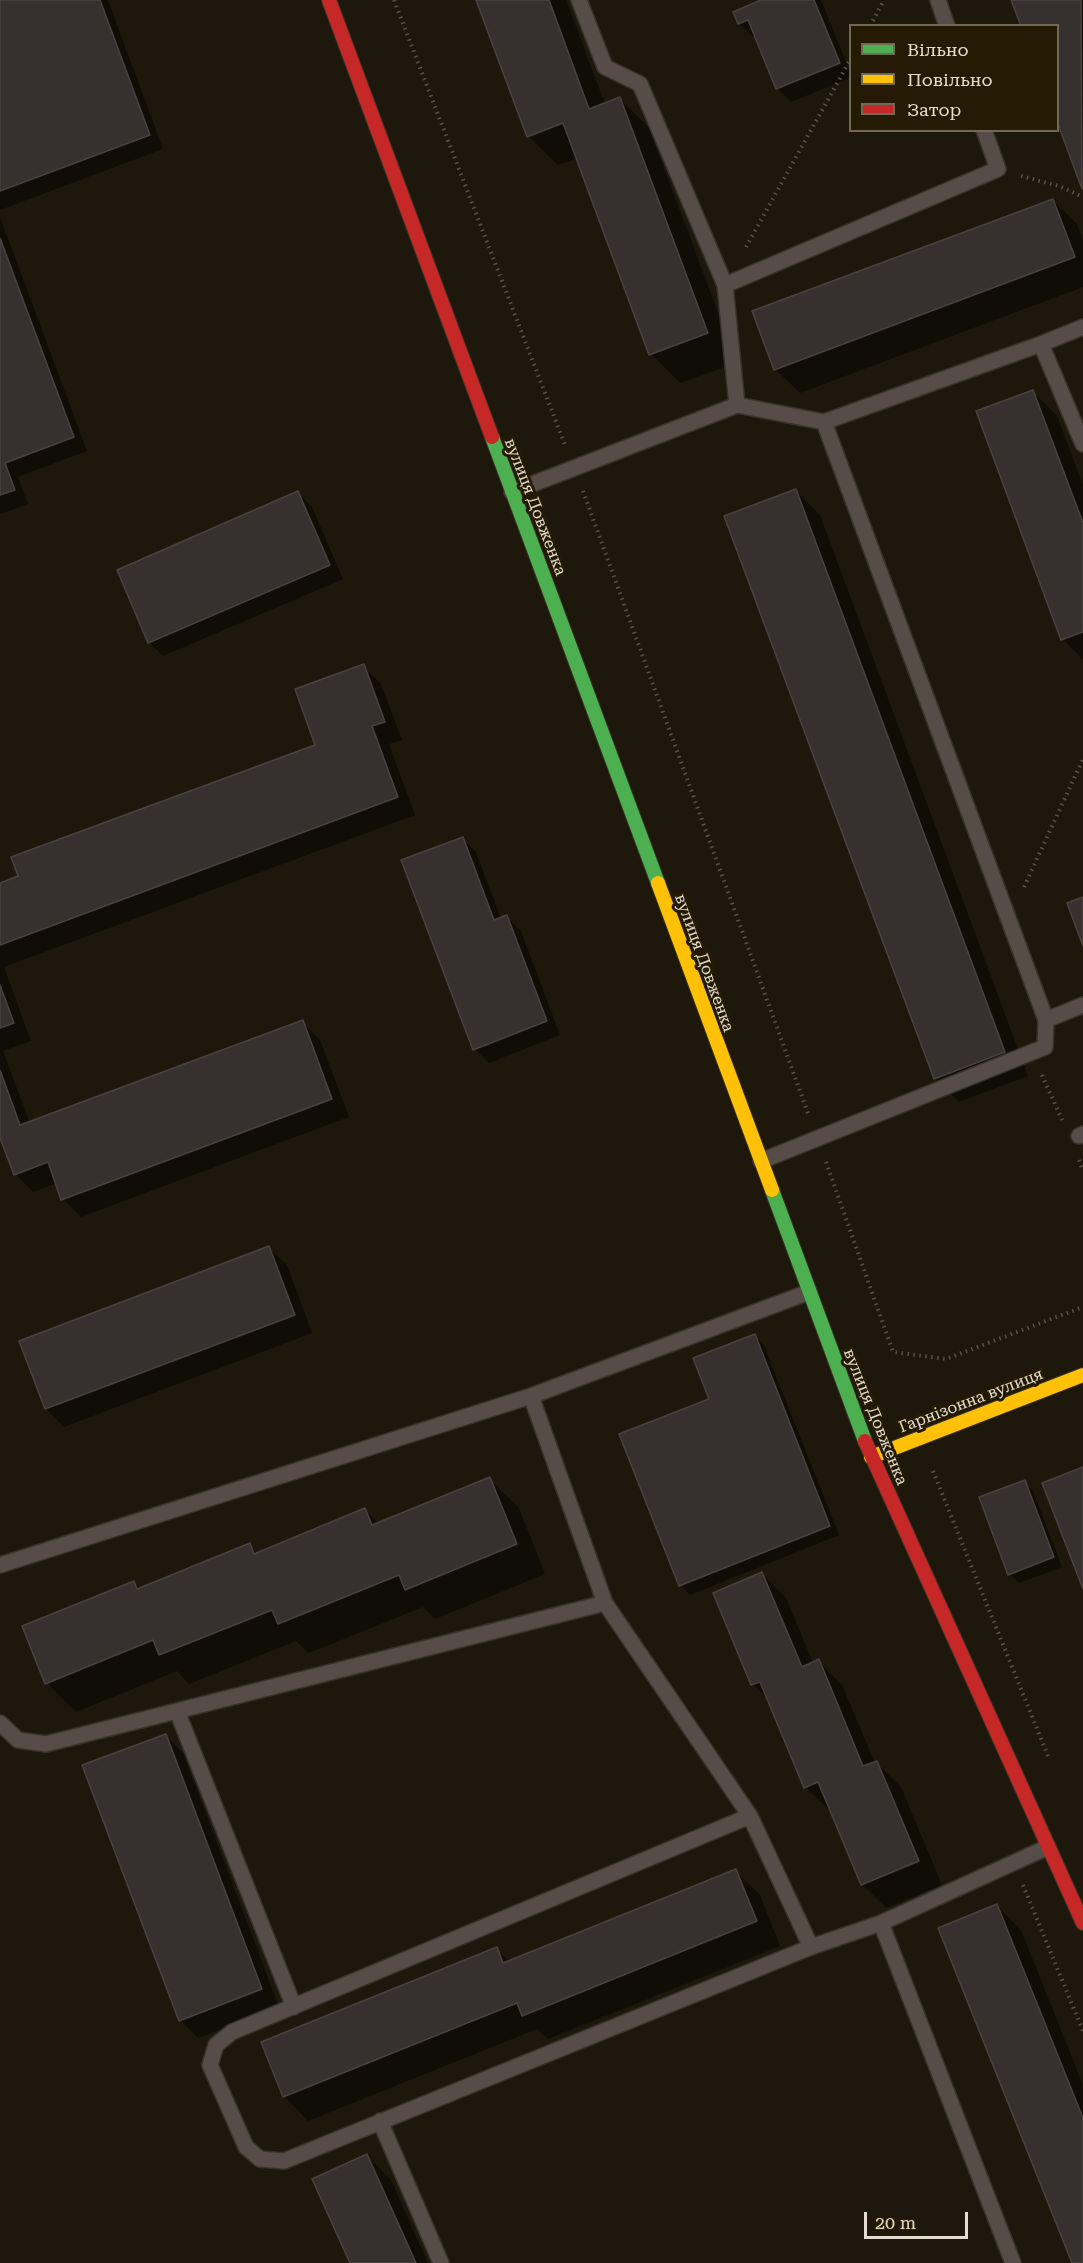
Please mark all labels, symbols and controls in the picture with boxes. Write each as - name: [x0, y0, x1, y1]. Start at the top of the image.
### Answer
- legend: [849, 24, 1059, 132]
- text: Вільно: [907, 39, 969, 60]
- text: Повільно: [907, 69, 993, 90]
- text: Затор: [907, 99, 961, 120]
- street label: вулиця Довженка: [500, 436, 570, 578]
- street label: вулиця Довженка: [670, 891, 738, 1035]
- street label: вулиця Довженка: [839, 1346, 911, 1488]
- street label: Гарнізонна вулиця: [896, 1365, 1046, 1437]
- scale bar: [867, 2200, 970, 2238]
- text: 20 m: [875, 2212, 916, 2233]

